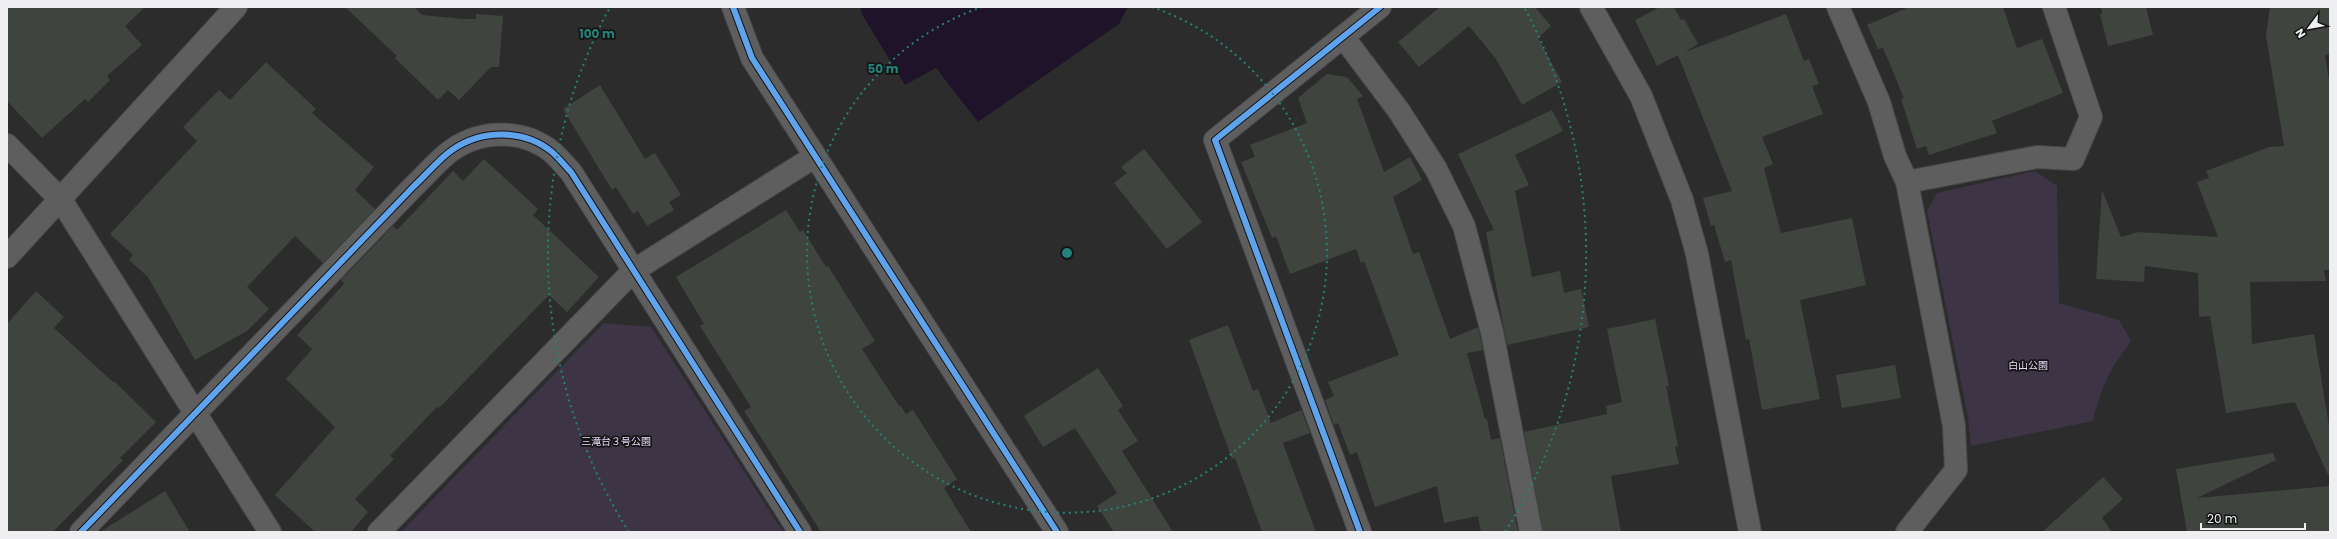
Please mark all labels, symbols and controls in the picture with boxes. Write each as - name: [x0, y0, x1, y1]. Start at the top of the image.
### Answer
- north arrow: [2289, 8, 2329, 48]
- text: 100 m: [579, 25, 615, 42]
- text: N: [2292, 26, 2309, 41]
- text: 50 m: [868, 60, 899, 77]
- centre of rings: [1060, 246, 1074, 260]
- park label: 白山公園: [2008, 358, 2048, 373]
- park label: 三滝台３号公園: [581, 434, 651, 449]
- scale bar: [2201, 505, 2305, 531]
- text: 20 m: [2207, 510, 2237, 527]

